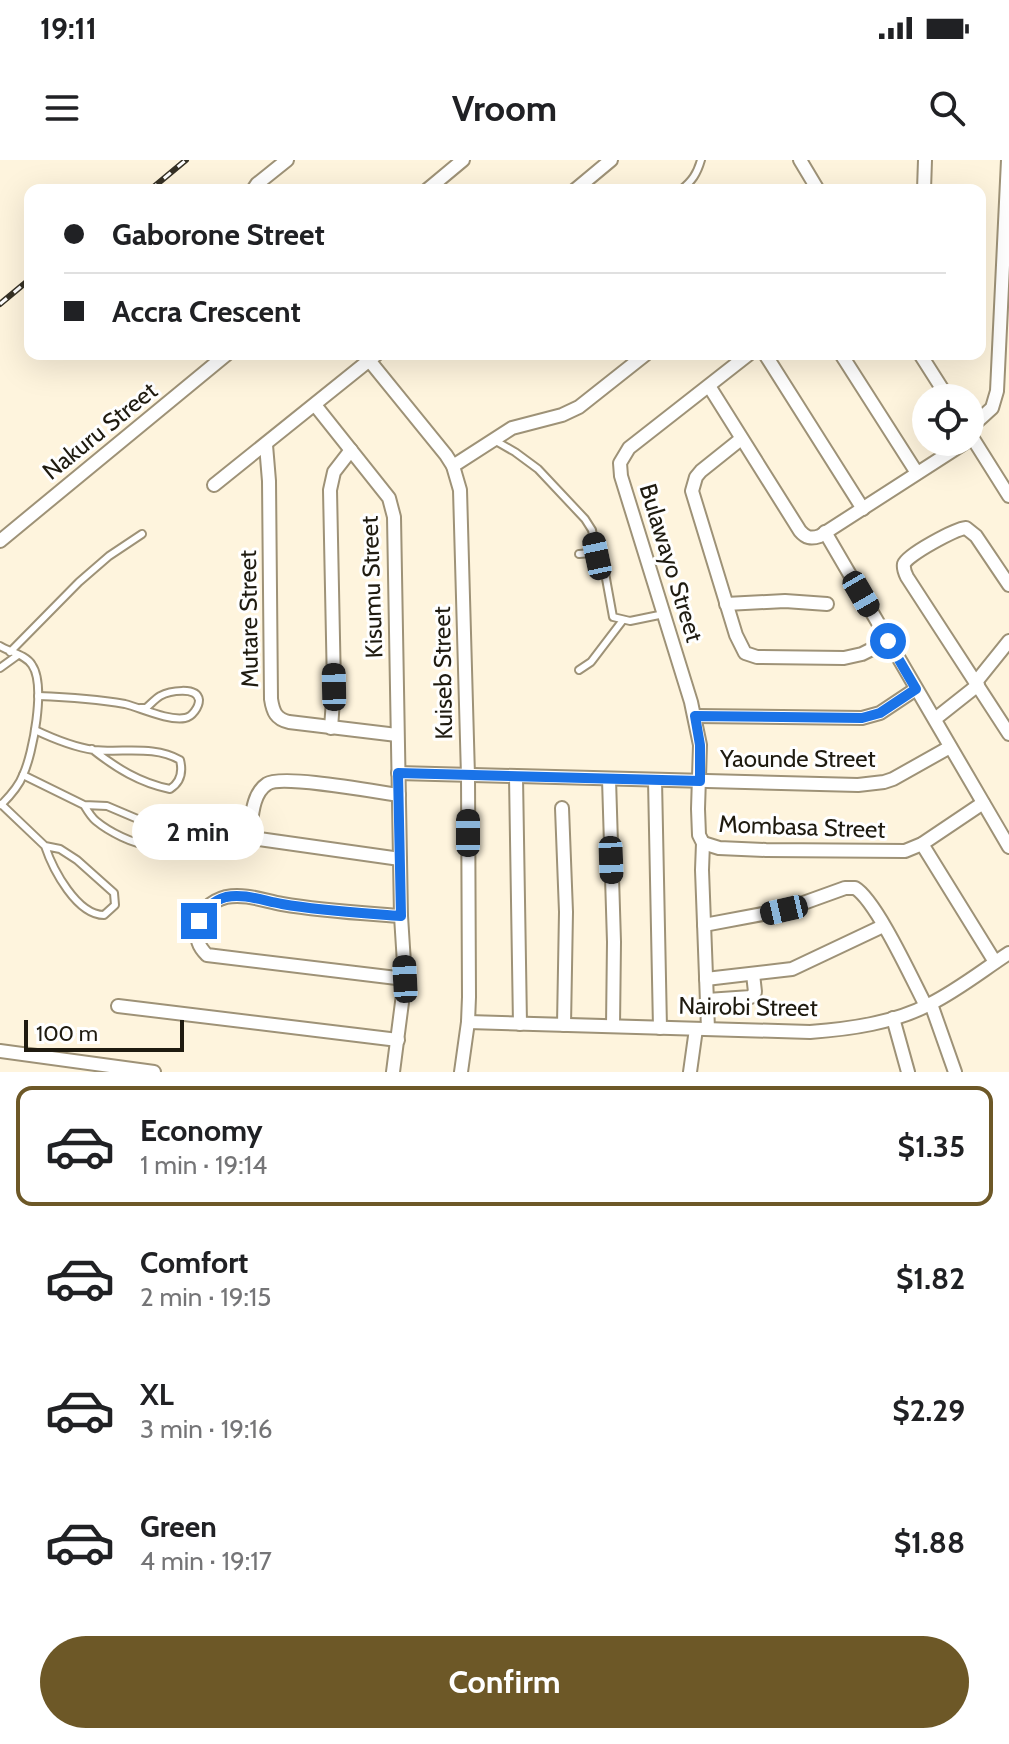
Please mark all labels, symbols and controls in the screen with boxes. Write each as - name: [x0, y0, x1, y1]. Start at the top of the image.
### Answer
- text: 19:11: [40, 10, 97, 47]
- icon: menu: [40, 86, 84, 130]
- text: Vroom: [452, 86, 557, 130]
- icon: search: [925, 86, 969, 130]
- text: Gaborone Street: [112, 216, 325, 253]
- text: Accra Crescent: [112, 293, 301, 330]
- street label: Nakuru Street: [37, 376, 163, 486]
- map controls: [912, 384, 984, 456]
- button: locate: [912, 384, 984, 456]
- street label: Bulawayo Street: [634, 480, 709, 646]
- street label: Kisumu Street: [355, 515, 388, 659]
- car: [580, 530, 614, 582]
- street label: Mutare Street: [233, 550, 264, 688]
- car: [839, 567, 883, 621]
- street label: Kuiseb Street: [427, 606, 458, 740]
- route start: [870, 623, 906, 659]
- car: [322, 663, 346, 711]
- street label: Yaounde Street: [719, 744, 876, 773]
- callout: 2 min: [133, 805, 265, 861]
- car: [456, 809, 480, 857]
- street label: Mombasa Street: [718, 809, 886, 844]
- text: 2 min: [167, 816, 229, 848]
- car: [598, 836, 624, 884]
- car: [758, 893, 810, 927]
- route end: [181, 903, 217, 939]
- car: [392, 954, 418, 1004]
- street label: Nairobi Street: [678, 991, 818, 1022]
- scale bar: [24, 1016, 184, 1052]
- text: 100 m: [36, 1020, 98, 1047]
- icon: car: [44, 1110, 116, 1182]
- text: Economy: [140, 1112, 263, 1149]
- text: $1.35: [898, 1128, 965, 1165]
- text: 1 min · 19:14: [140, 1149, 267, 1181]
- icon: car: [44, 1242, 116, 1314]
- text: Comfort: [140, 1244, 248, 1281]
- text: $1.82: [896, 1260, 965, 1297]
- text: 2 min · 19:15: [140, 1281, 271, 1313]
- icon: car: [44, 1374, 116, 1446]
- text: XL: [140, 1376, 174, 1413]
- text: $2.29: [892, 1392, 965, 1429]
- text: 3 min · 19:16: [140, 1413, 273, 1445]
- icon: car: [44, 1506, 116, 1578]
- text: Green: [140, 1508, 217, 1545]
- text: $1.88: [894, 1524, 965, 1561]
- text: 4 min · 19:17: [140, 1545, 272, 1577]
- button: Confirm: [40, 1636, 969, 1728]

